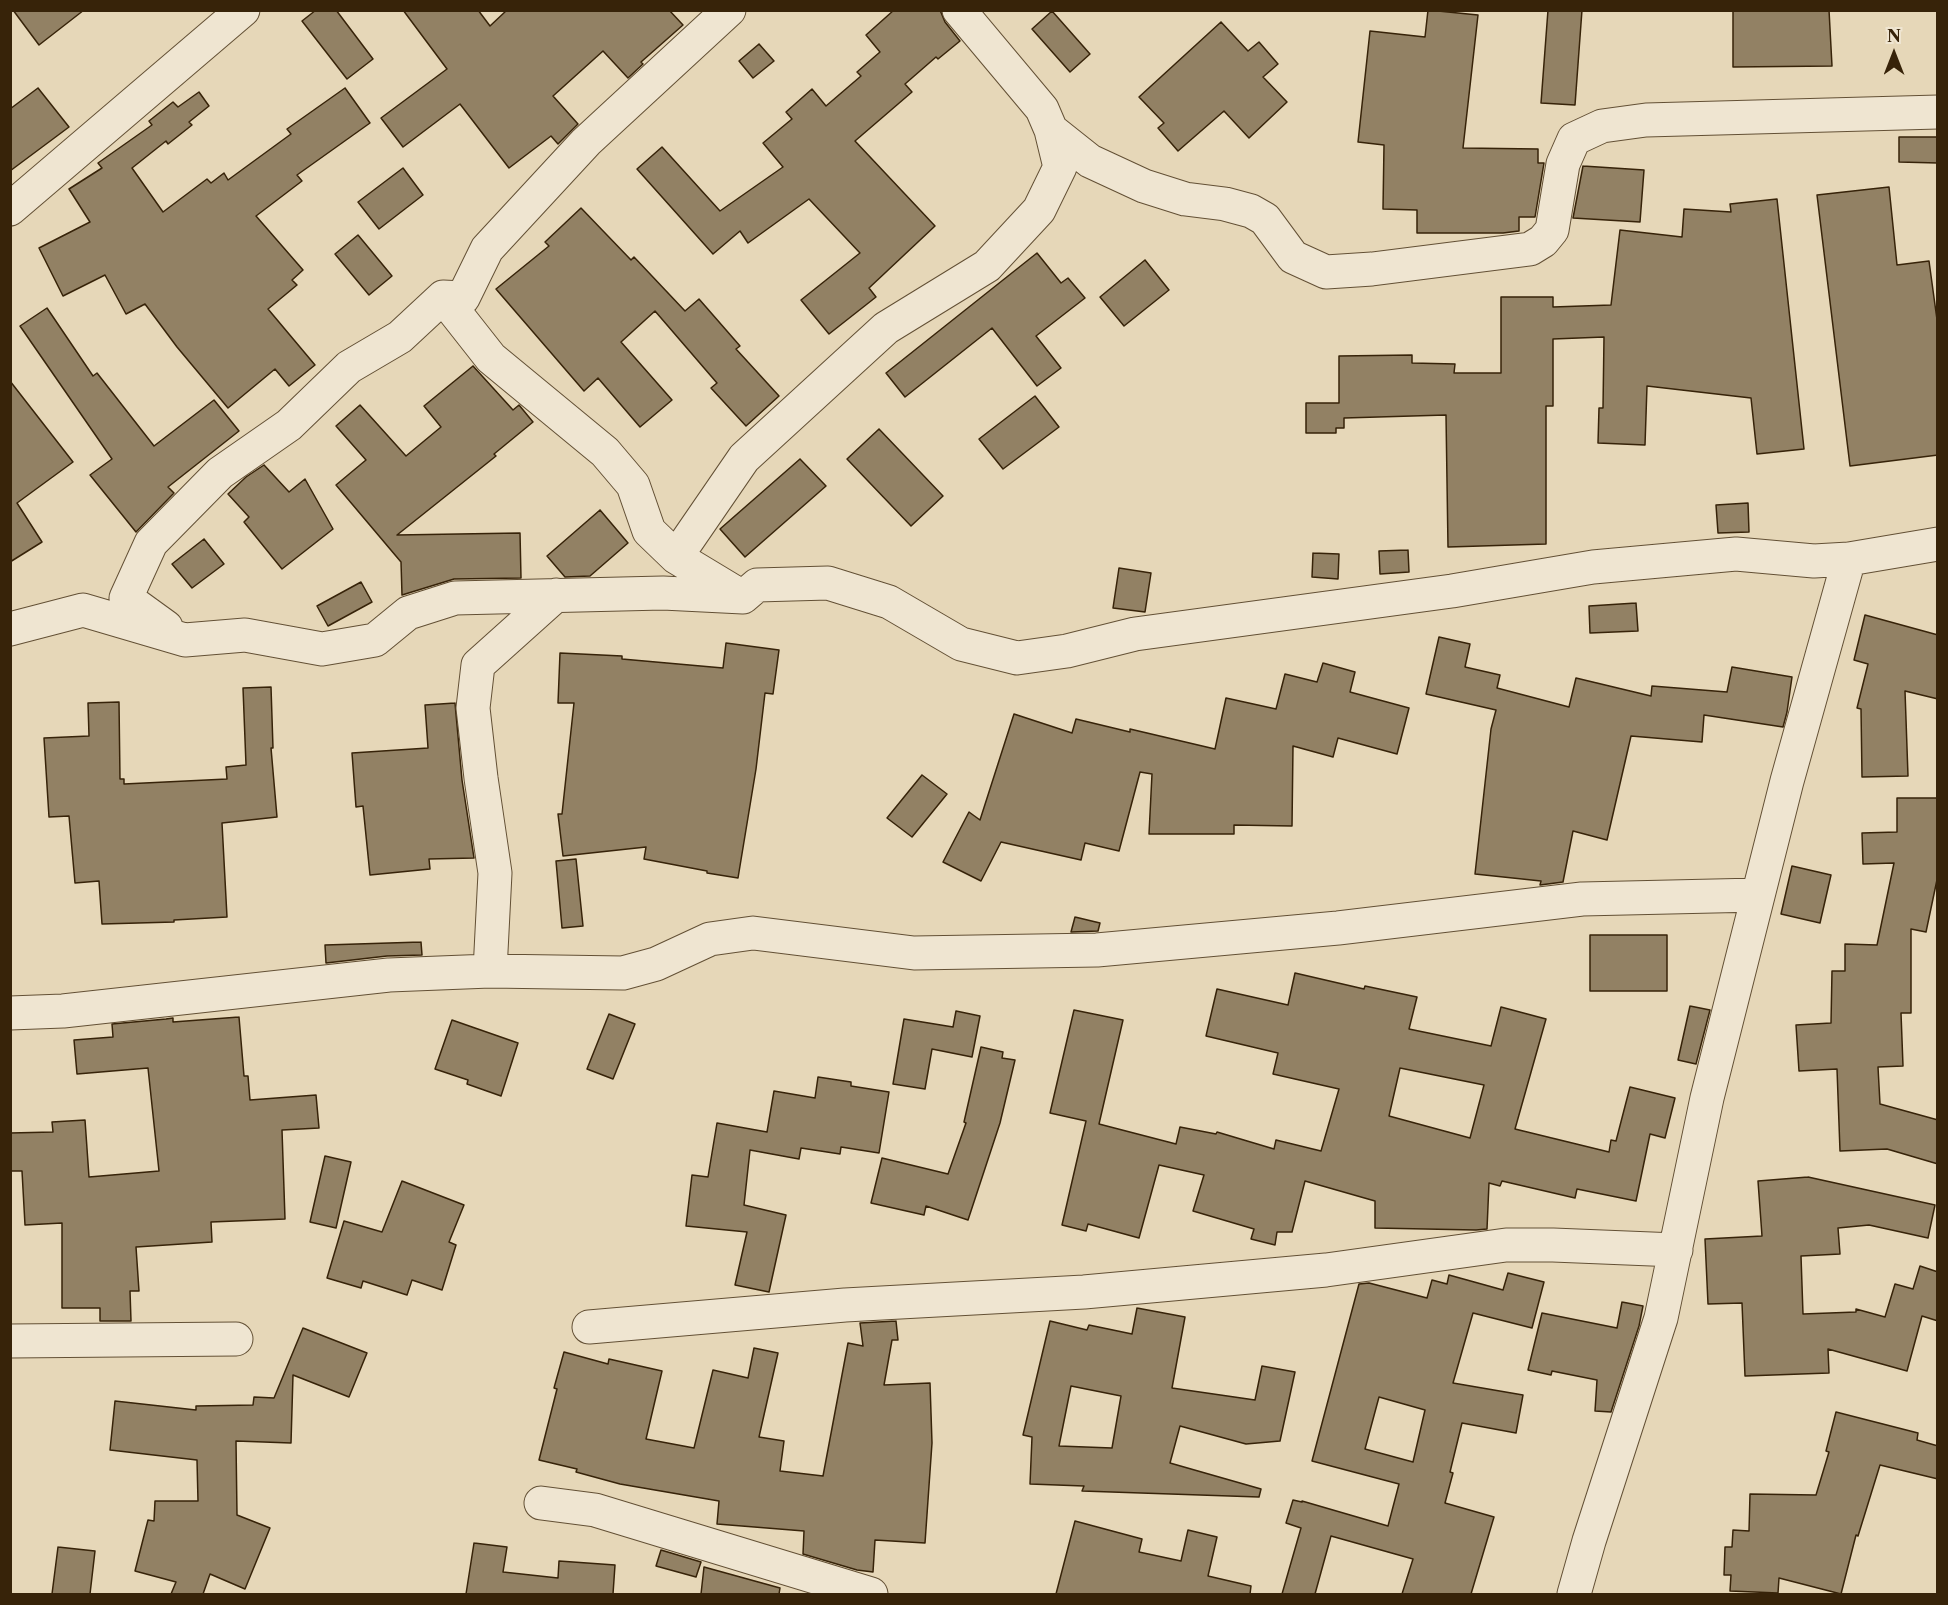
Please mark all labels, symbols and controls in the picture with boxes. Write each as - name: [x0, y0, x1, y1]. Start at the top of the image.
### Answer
- north arrow: [1864, 24, 1924, 84]
- text: N: [1887, 26, 1901, 46]

